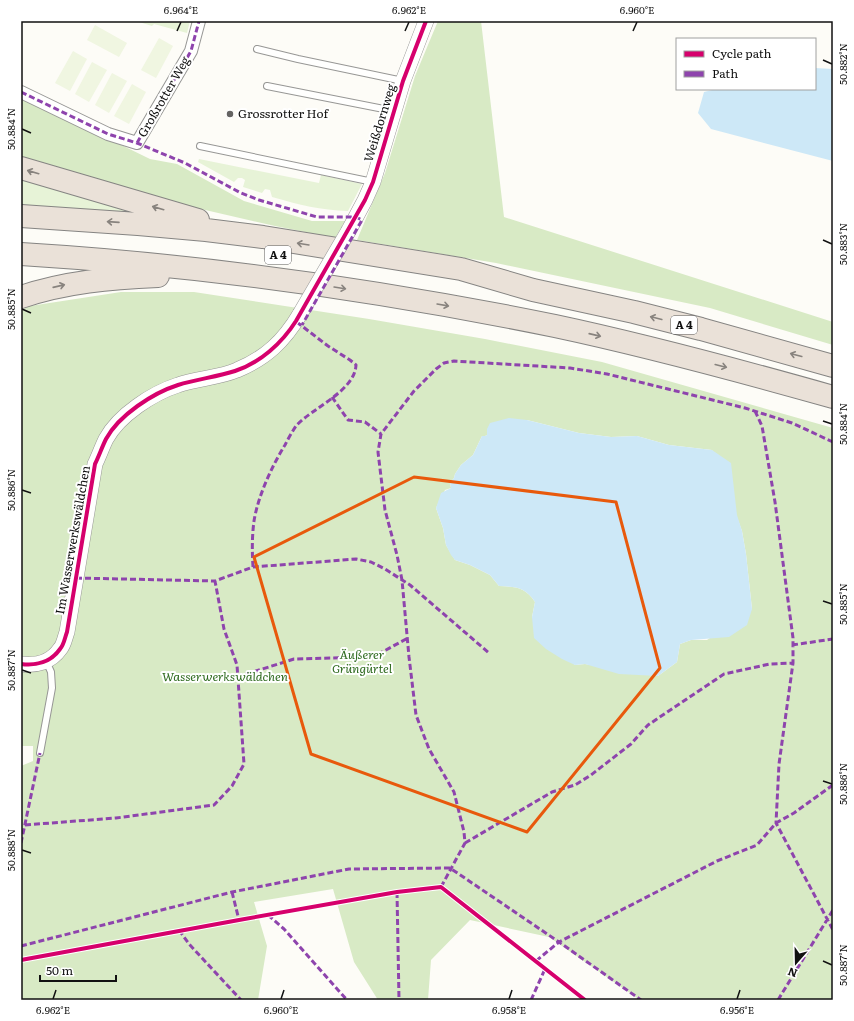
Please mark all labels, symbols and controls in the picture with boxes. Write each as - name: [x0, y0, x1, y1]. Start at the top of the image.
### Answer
- text: 6.964°E: [164, 2, 198, 17]
- text: 6.962°E: [392, 2, 426, 17]
- text: 6.960°E: [620, 2, 654, 17]
- legend: [676, 38, 816, 90]
- text: 50.882°N: [835, 43, 850, 85]
- text: Cycle path: [712, 44, 772, 62]
- street label: Großrotter Weg: [133, 52, 194, 140]
- text: Path: [712, 64, 738, 82]
- street label: Weißdornweg: [359, 81, 400, 164]
- place label: Grossrotter Hof: [238, 104, 329, 122]
- text: 50.884°N: [3, 108, 18, 150]
- marker: Grossrotter Hof: [225, 109, 235, 119]
- one-way arrow: [27, 168, 40, 175]
- one-way arrow: [152, 204, 165, 211]
- one-way arrow: [107, 219, 120, 226]
- text: 50.883°N: [835, 223, 850, 265]
- one-way arrow: [297, 239, 310, 247]
- road number: A 4: [265, 246, 291, 264]
- one-way arrow: [52, 282, 65, 290]
- one-way arrow: [333, 284, 346, 292]
- text: 50.885°N: [3, 288, 18, 330]
- one-way arrow: [436, 301, 449, 309]
- one-way arrow: [650, 314, 663, 321]
- road number: A 4: [671, 316, 697, 334]
- one-way arrow: [588, 332, 601, 340]
- one-way arrow: [789, 350, 802, 358]
- one-way arrow: [715, 363, 728, 370]
- text: 50.884°N: [835, 403, 850, 445]
- street label: Im Wasserwerkswäldchen: [50, 464, 94, 616]
- text: 50.886°N: [3, 469, 18, 511]
- text: 50.885°N: [835, 583, 850, 625]
- park label: Äußerer Grüngürtel: [332, 645, 393, 677]
- text: 50.887°N: [3, 649, 18, 691]
- park label: Wasserwerkswäldchen: [162, 667, 288, 685]
- text: 50.886°N: [835, 763, 850, 805]
- text: 50.888°N: [3, 829, 18, 871]
- north arrow: [776, 943, 816, 983]
- text: 50.887°N: [835, 944, 850, 986]
- scale bar: [40, 957, 116, 983]
- text: 50 m: [46, 961, 73, 979]
- text: N: [785, 964, 799, 982]
- text: 6.962°E: [36, 1002, 70, 1017]
- text: 6.960°E: [264, 1002, 298, 1017]
- text: 6.958°E: [492, 1002, 526, 1017]
- text: 6.956°E: [720, 1002, 754, 1017]

